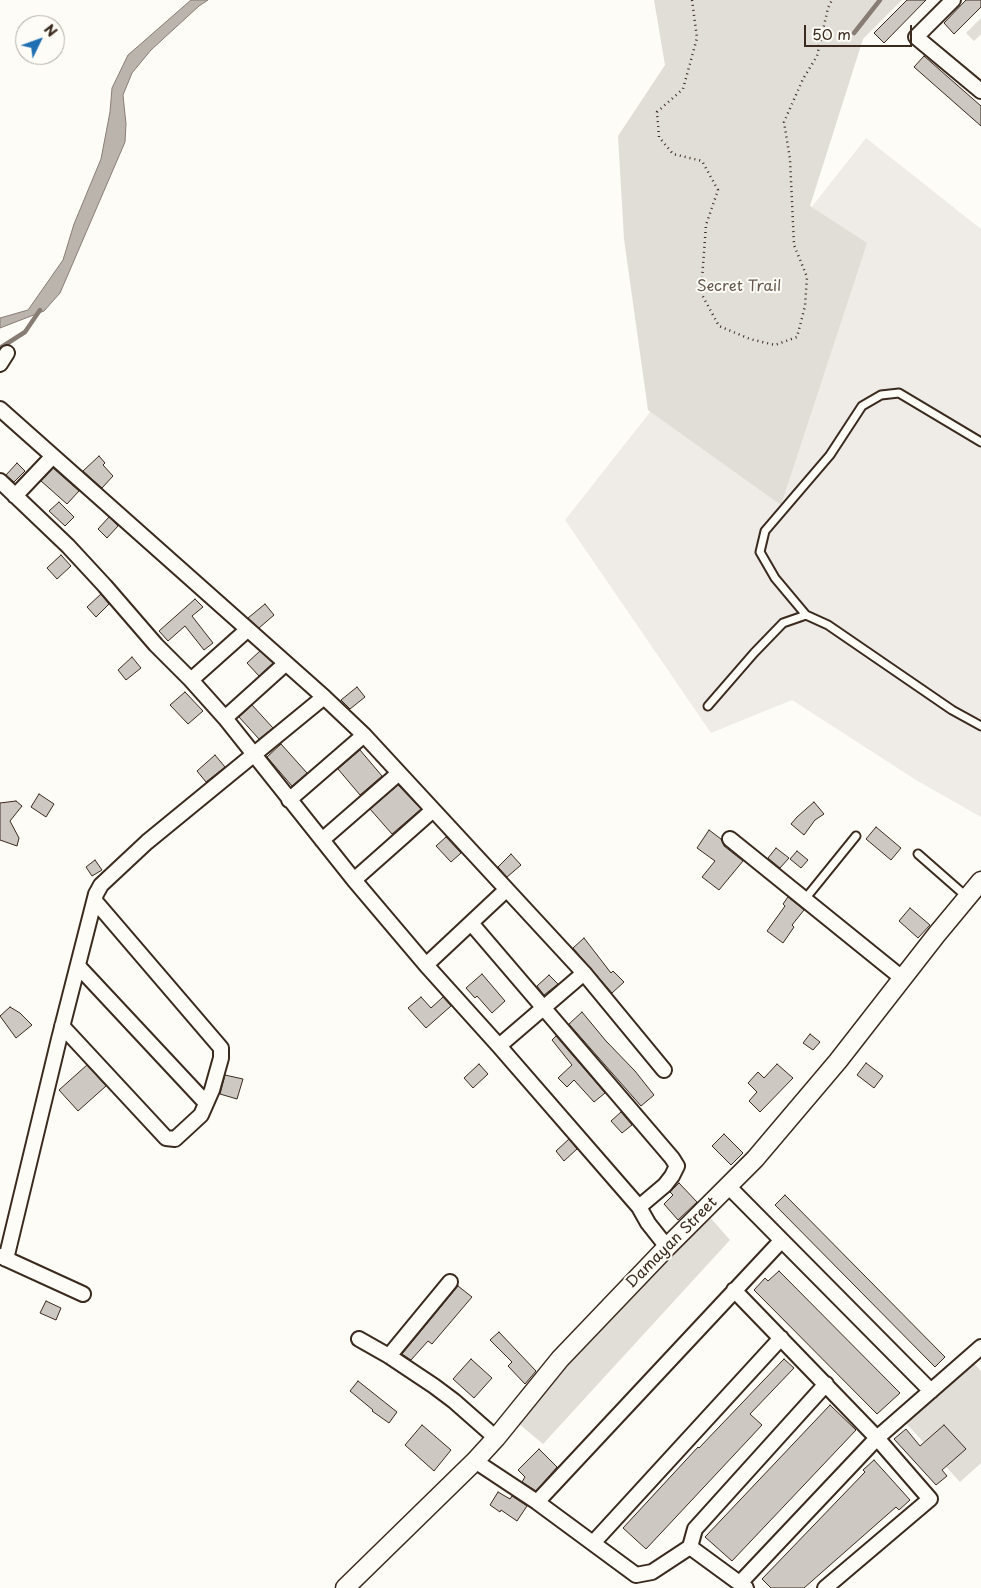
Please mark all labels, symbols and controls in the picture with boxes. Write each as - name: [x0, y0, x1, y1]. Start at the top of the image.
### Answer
- north arrow: [15, 15, 65, 65]
- scale bar: [806, 15, 914, 47]
- text: N: [39, 19, 62, 41]
- text: 50 m: [812, 22, 851, 45]
- park label: Secret Trail: [697, 278, 781, 296]
- street label: Damayan Street: [623, 1194, 721, 1292]

